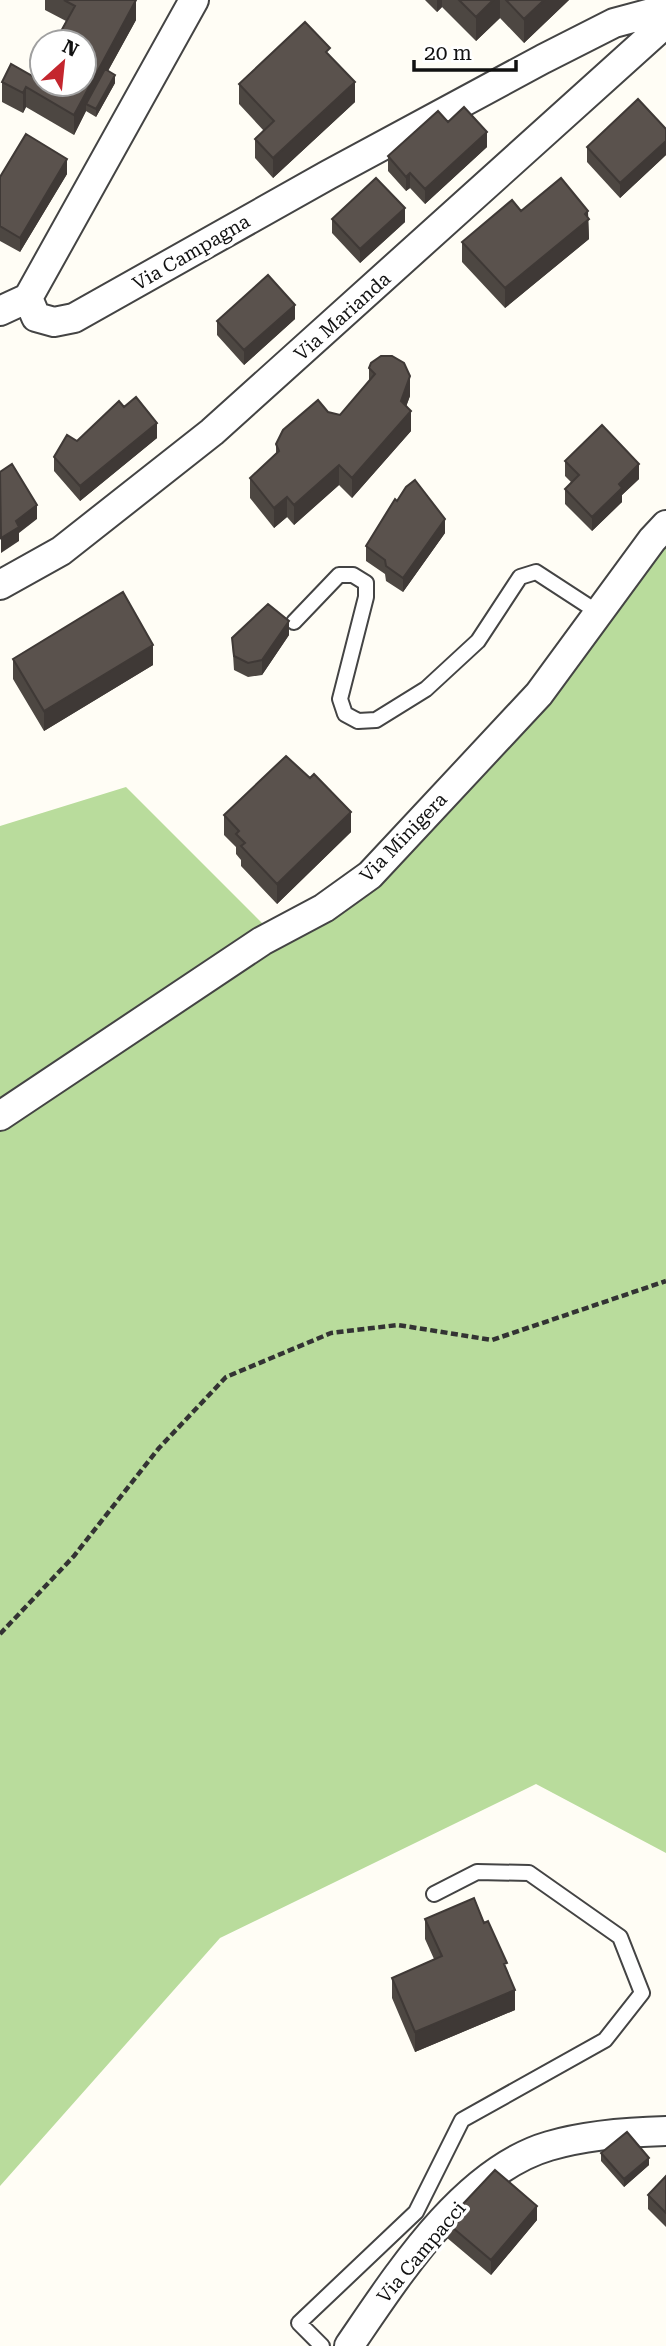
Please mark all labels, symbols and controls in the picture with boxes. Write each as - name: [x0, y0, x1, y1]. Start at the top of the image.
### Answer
- north arrow: [28, 28, 98, 98]
- scale bar: [414, 28, 516, 72]
- text: N: [59, 35, 83, 62]
- text: 20 m: [424, 41, 472, 65]
- street label: Via Campagna: [129, 209, 255, 295]
- street label: Via Marianda: [289, 267, 396, 366]
- street label: Via Minigera: [355, 787, 452, 887]
- street label: Via Campacci: [372, 2197, 470, 2308]

